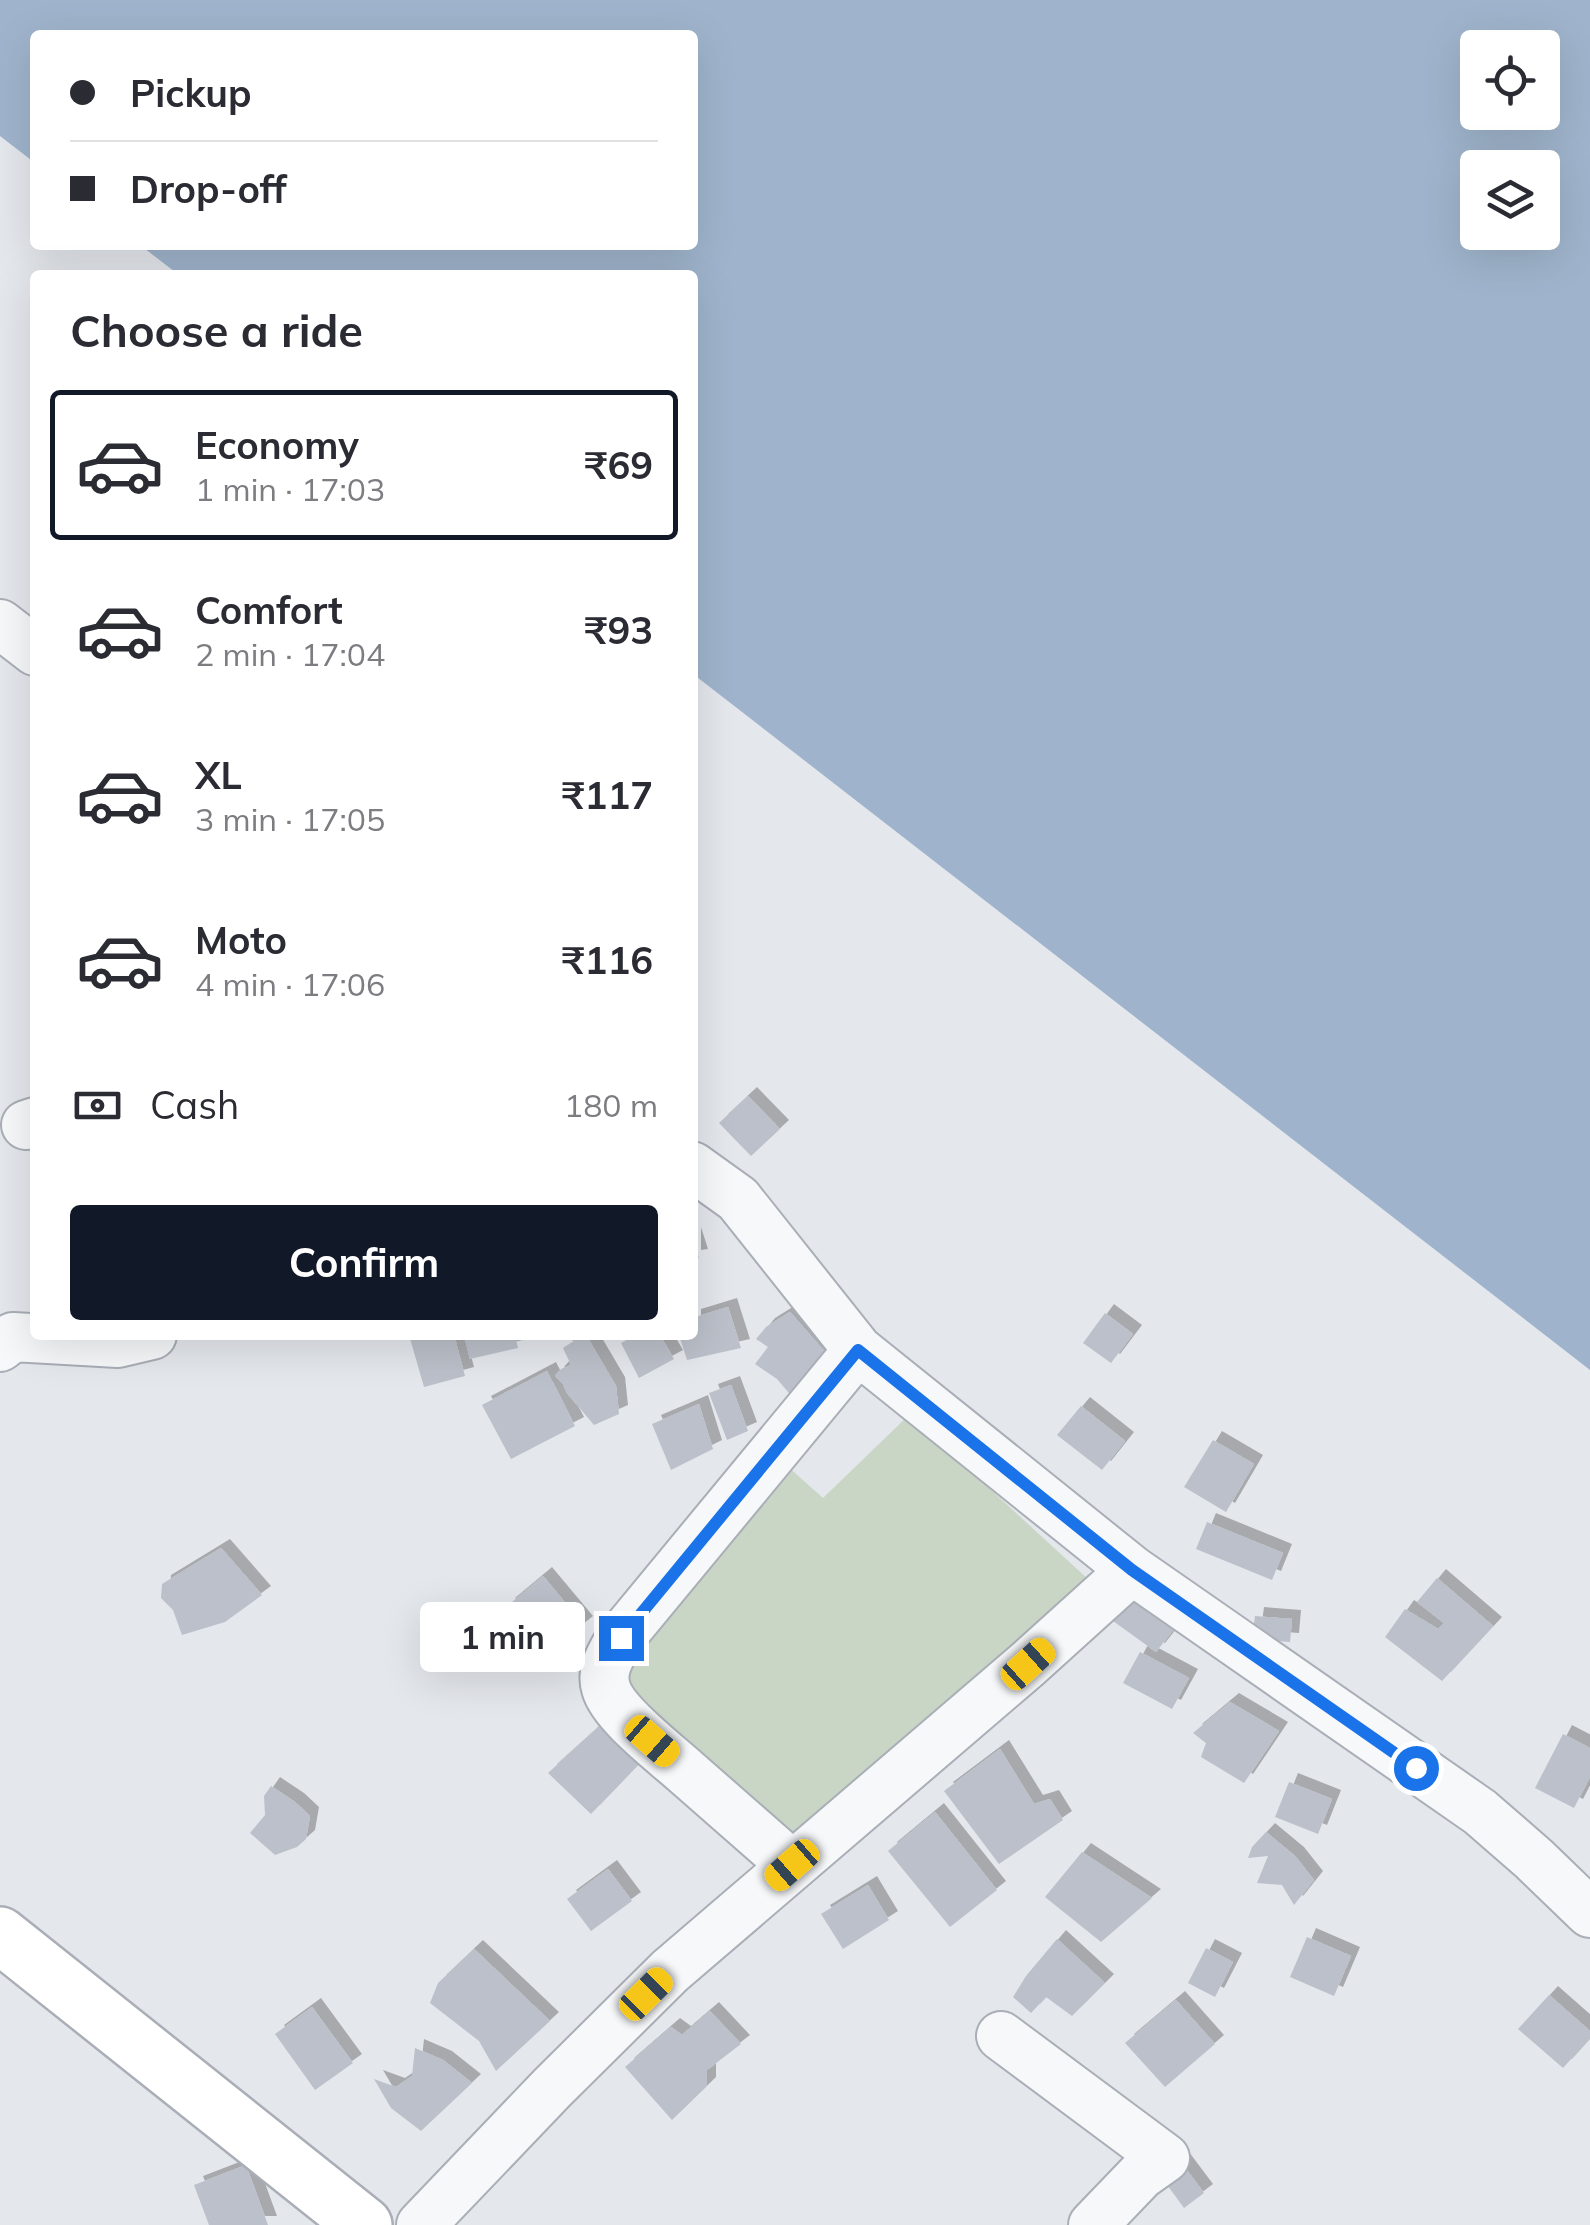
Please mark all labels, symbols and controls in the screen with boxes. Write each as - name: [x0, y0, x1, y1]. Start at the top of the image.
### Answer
- map controls: [1460, 30, 1560, 250]
- button: locate: [1460, 30, 1560, 130]
- text: Pickup: [130, 69, 252, 117]
- button: layers: [1460, 150, 1560, 250]
- text: Drop-off: [130, 165, 287, 213]
- text: Choose a ride: [70, 302, 363, 358]
- icon: car: [75, 420, 165, 510]
- text: Economy: [195, 421, 359, 469]
- text: ₹69: [585, 441, 653, 489]
- text: 1 min · 17:03: [195, 469, 385, 509]
- icon: car: [75, 585, 165, 675]
- text: Comfort: [195, 586, 343, 634]
- text: ₹93: [585, 606, 653, 654]
- text: 2 min · 17:04: [195, 634, 385, 674]
- icon: car: [75, 750, 165, 840]
- text: XL: [195, 751, 242, 799]
- text: ₹117: [562, 771, 653, 819]
- text: 3 min · 17:05: [195, 799, 385, 839]
- icon: car: [75, 915, 165, 1005]
- text: Moto: [195, 916, 287, 964]
- text: ₹116: [562, 936, 653, 984]
- text: 4 min · 17:06: [195, 964, 385, 1004]
- icon: cash: [70, 1078, 125, 1133]
- text: Cash: [150, 1081, 239, 1129]
- text: 180 m: [564, 1085, 658, 1125]
- button: Confirm: [70, 1205, 658, 1320]
- callout: 1 min: [421, 1603, 586, 1673]
- route end: [599, 1616, 644, 1661]
- text: 1 min: [460, 1617, 545, 1657]
- car: [996, 1633, 1060, 1695]
- car: [620, 1710, 684, 1772]
- route start: [1394, 1746, 1439, 1791]
- car: [760, 1834, 824, 1896]
- car: [614, 1962, 678, 2026]

